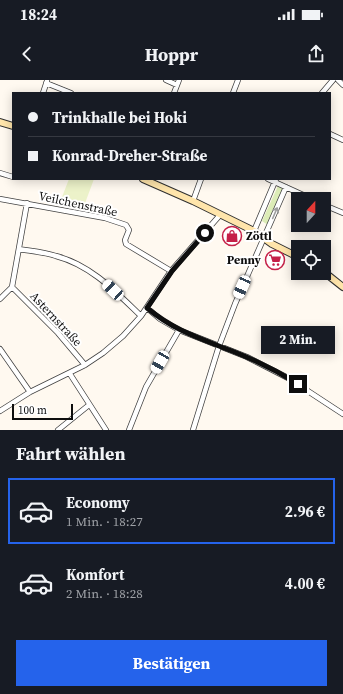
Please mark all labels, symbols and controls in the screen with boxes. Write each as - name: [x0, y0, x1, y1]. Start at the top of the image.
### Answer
- text: 18:24: [20, 4, 57, 25]
- text: Hoppr: [145, 42, 198, 67]
- icon: back: [16, 43, 38, 65]
- icon: share: [305, 43, 327, 65]
- text: Trinkhalle bei Hoki: [52, 107, 187, 128]
- text: Konrad-Dreher-Straße: [52, 145, 207, 166]
- street label: Veilchenstraße: [37, 188, 119, 220]
- north arrow: [291, 192, 331, 232]
- map controls: [291, 192, 331, 280]
- one-way arrow: [272, 207, 279, 219]
- route start: [196, 224, 214, 242]
- shop icon: Zöttl: [221, 225, 243, 247]
- place label: Zöttl: [246, 228, 272, 244]
- button: locate: [291, 240, 331, 280]
- supermarket icon: Penny: [264, 249, 286, 271]
- place label: Penny: [227, 252, 262, 268]
- car: [232, 274, 252, 300]
- car: [100, 277, 126, 303]
- street label: Asternstraße: [27, 288, 85, 350]
- callout: 2 Min.: [261, 326, 335, 354]
- text: 2 Min.: [279, 331, 317, 348]
- car: [149, 349, 171, 375]
- route end: [289, 375, 307, 393]
- scale bar: [12, 402, 73, 421]
- text: 100 m: [18, 403, 47, 418]
- text: Fahrt wählen: [16, 441, 126, 466]
- text: Economy: [66, 492, 130, 513]
- icon: car: [18, 493, 54, 529]
- text: 2.96 €: [285, 501, 325, 522]
- text: 1 Min. · 18:27: [66, 513, 143, 530]
- text: Komfort: [66, 564, 124, 585]
- icon: car: [18, 565, 54, 601]
- text: 4.00 €: [285, 573, 325, 594]
- text: 2 Min. · 18:28: [66, 585, 143, 602]
- button: Bestätigen: [16, 640, 327, 686]

